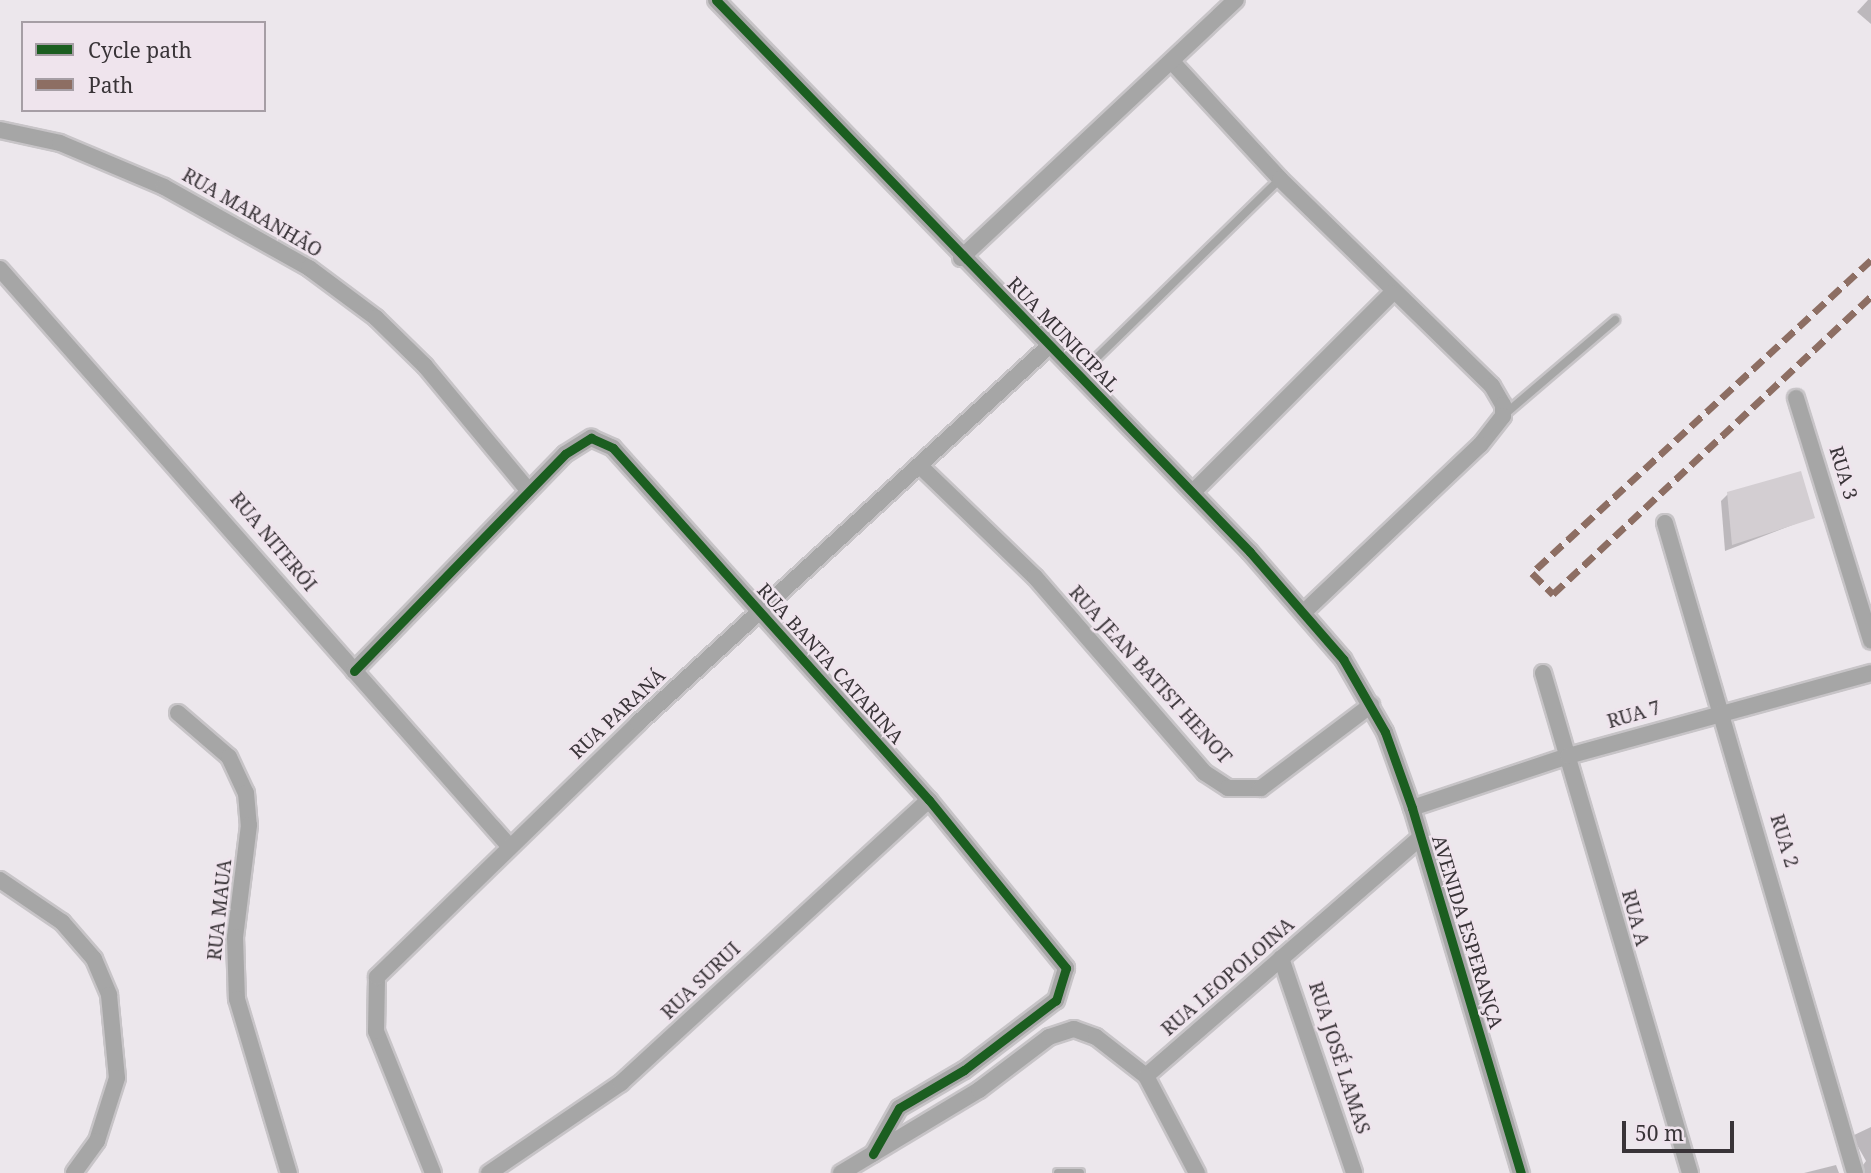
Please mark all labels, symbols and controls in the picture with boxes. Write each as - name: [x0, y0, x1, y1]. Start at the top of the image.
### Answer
- legend: [21, 21, 266, 112]
- text: Cycle path: [88, 36, 192, 64]
- text: Path: [88, 71, 133, 99]
- street label: RUA MARANHÃO: [178, 164, 326, 262]
- street label: RUA MUNICIPAL: [1002, 273, 1124, 397]
- street label: RUA 3: [1824, 444, 1862, 502]
- street label: RUA NITERÓI: [225, 488, 321, 596]
- street label: RUA BANTA CATARINA: [752, 579, 908, 749]
- street label: RUA JEAN BATIST HENOT: [1064, 581, 1236, 769]
- street label: RUA PARANÁ: [566, 664, 670, 764]
- street label: RUA 7: [1605, 697, 1663, 733]
- street label: RUA 2: [1765, 812, 1803, 870]
- street label: AVENIDA ESPERANÇA: [1427, 833, 1507, 1031]
- street label: RUA MAUA: [203, 858, 237, 962]
- street label: RUA A: [1617, 887, 1653, 949]
- street label: RUA LEOPOLOINA: [1157, 913, 1299, 1041]
- street label: RUA SURUI: [657, 938, 745, 1024]
- street label: RUA JOSÉ LAMAS: [1304, 979, 1374, 1137]
- scale bar: [1626, 1106, 1738, 1150]
- text: 50 m: [1635, 1119, 1684, 1147]

